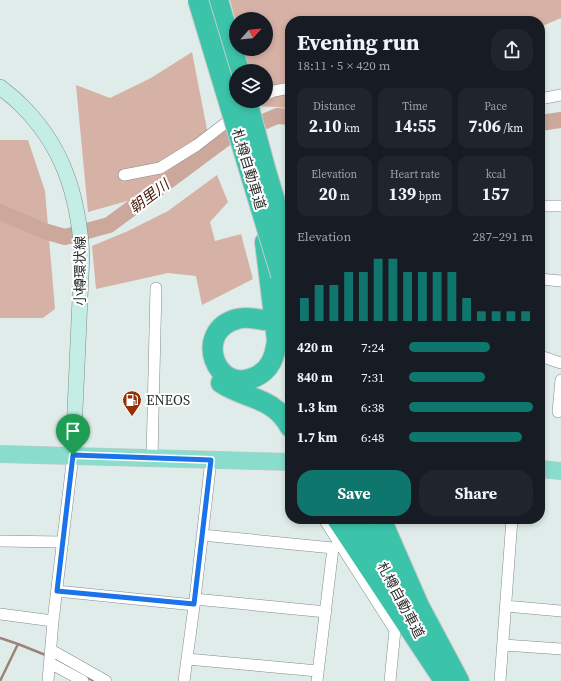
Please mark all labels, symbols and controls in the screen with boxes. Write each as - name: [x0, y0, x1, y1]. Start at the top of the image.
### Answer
- north arrow: [229, 12, 273, 56]
- map controls: [229, 12, 273, 108]
- text: Evening run: [297, 27, 420, 57]
- button: share: [491, 29, 533, 71]
- text: 18:11 · 5 × 420 m: [297, 57, 391, 74]
- button: layers: [229, 64, 273, 108]
- text: Distance: [313, 99, 356, 114]
- text: Time: [402, 99, 428, 114]
- text: Pace: [484, 99, 507, 114]
- text: 2.10: [309, 114, 341, 138]
- text: 14:55: [394, 114, 436, 138]
- text: 7:06: [468, 114, 501, 138]
- text: km: [341, 121, 360, 136]
- text: /km: [501, 121, 523, 136]
- street label: 札樽自動車道: [227, 126, 271, 212]
- text: Elevation: [311, 167, 357, 182]
- text: Heart rate: [390, 167, 440, 182]
- text: kcal: [486, 167, 506, 182]
- water label: 朝里川: [125, 173, 175, 218]
- text: 20: [319, 182, 337, 206]
- text: 139: [389, 182, 416, 206]
- text: 157: [482, 182, 509, 206]
- text: m: [337, 189, 350, 204]
- text: bpm: [416, 189, 441, 204]
- text: Elevation: [297, 228, 351, 245]
- text: 287–291 m: [473, 228, 533, 245]
- street label: 小樽環状線: [70, 236, 90, 306]
- text: 420 m: [297, 339, 333, 356]
- text: 7:24: [361, 339, 384, 356]
- text: 840 m: [297, 369, 333, 386]
- text: 7:31: [361, 369, 384, 386]
- fuel station icon: ENEOS: [121, 389, 143, 417]
- place label: ENEOS: [146, 390, 190, 410]
- text: 1.3 km: [297, 399, 337, 416]
- text: 6:38: [361, 399, 384, 416]
- pin: [56, 414, 90, 455]
- icon: arrive: [62, 420, 84, 442]
- text: 1.7 km: [297, 429, 337, 446]
- text: 6:48: [361, 429, 384, 446]
- button: Save: [297, 470, 411, 516]
- button: Share: [419, 470, 533, 516]
- street label: 札樽自動車道: [372, 558, 430, 642]

